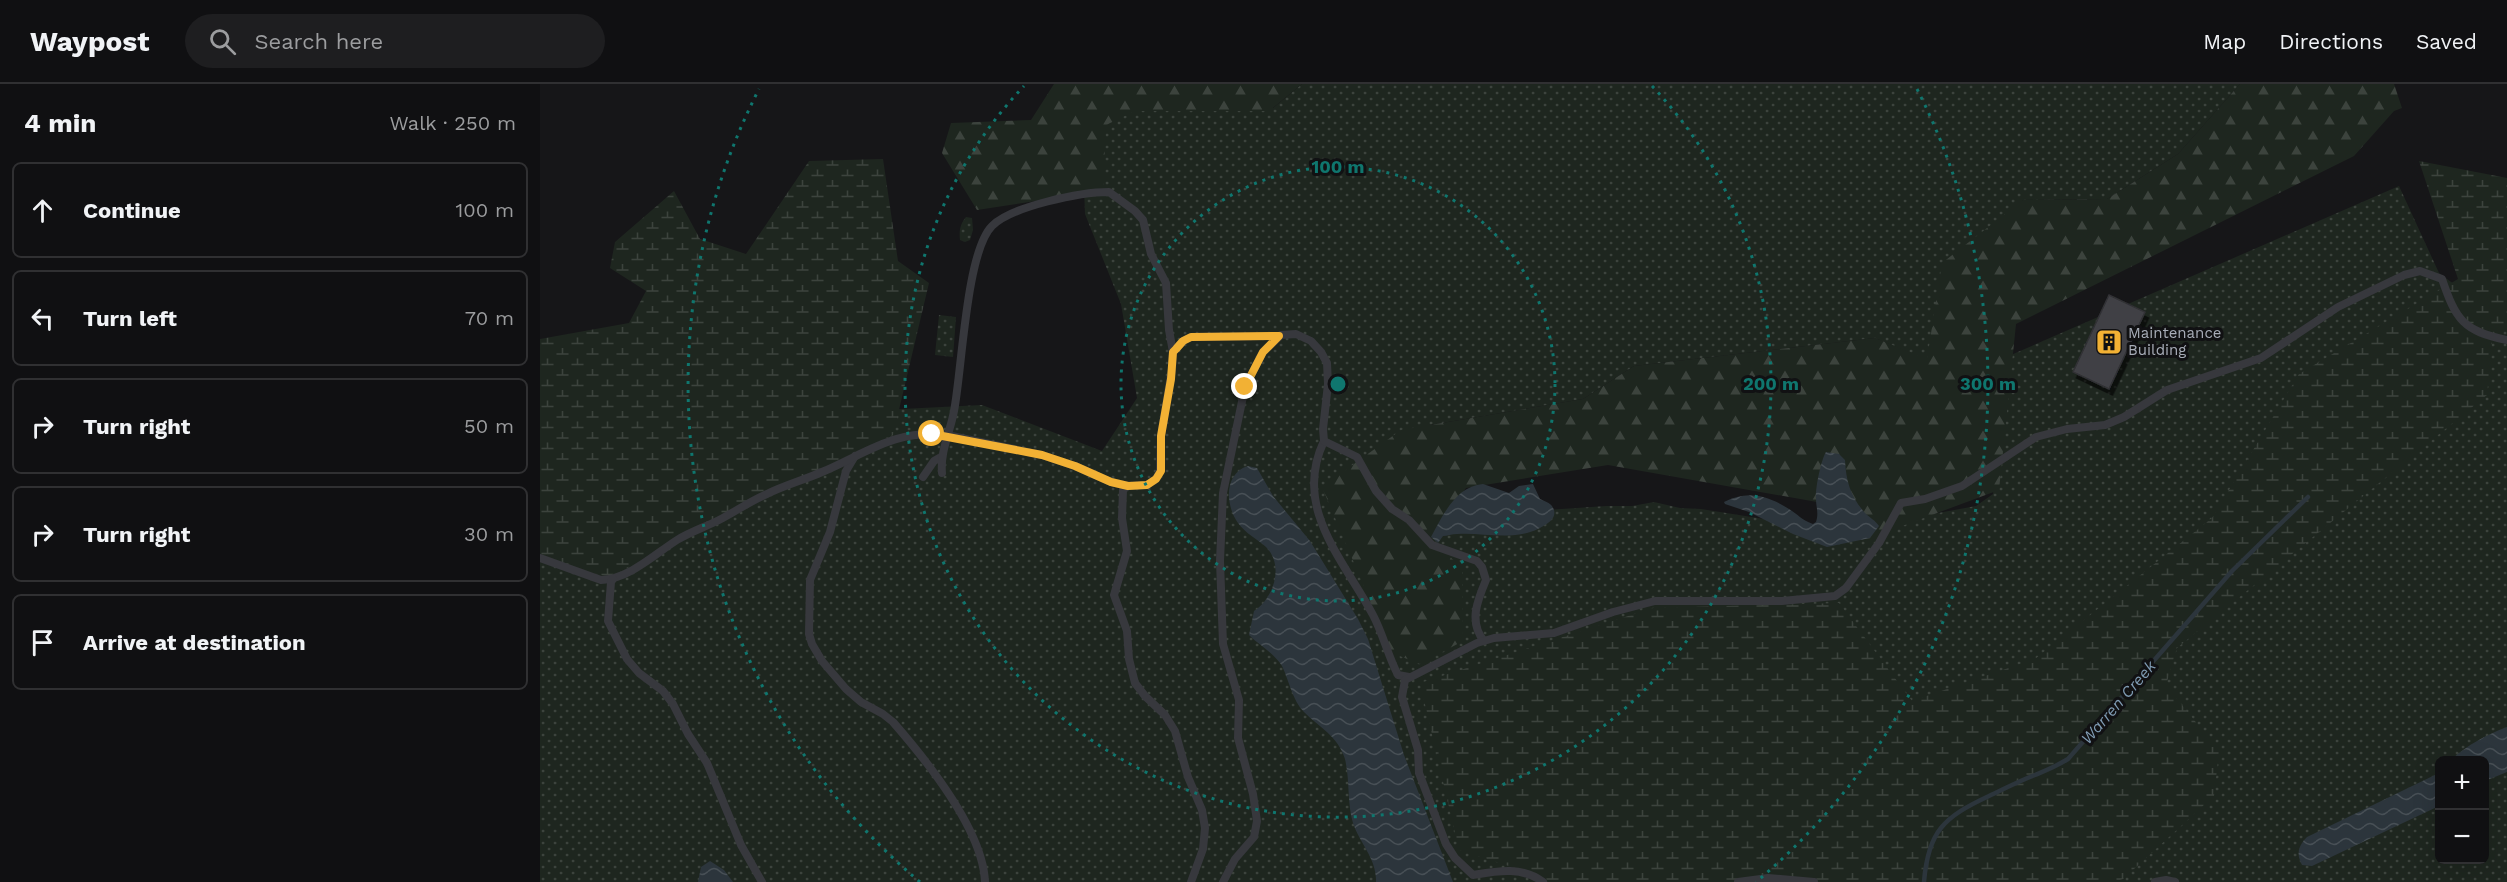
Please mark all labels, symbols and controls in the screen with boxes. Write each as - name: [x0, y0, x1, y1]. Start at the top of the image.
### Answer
- search box: [185, 14, 605, 68]
- text: Waypost: [30, 25, 149, 58]
- icon: search: [206, 25, 239, 58]
- text: Search here: [254, 29, 383, 54]
- text: Map: [2203, 29, 2246, 54]
- text: Directions: [2279, 29, 2383, 54]
- text: Saved: [2416, 29, 2477, 54]
- text: 4 min: [24, 108, 96, 138]
- text: Walk · 250 m: [389, 111, 516, 135]
- text: 100 m: [1311, 156, 1365, 177]
- icon: ahead: [26, 194, 59, 227]
- text: Continue: [83, 198, 181, 223]
- text: 100 m: [455, 198, 514, 222]
- icon: left: [26, 302, 59, 335]
- text: Turn left: [83, 306, 177, 331]
- text: 70 m: [465, 306, 514, 330]
- place label: Maintenance Building: [2128, 324, 2221, 359]
- building icon: Maintenance Building: [2094, 327, 2124, 357]
- route end: [1231, 373, 1257, 399]
- text: 200 m: [1743, 373, 1799, 394]
- text: 300 m: [1960, 373, 2016, 394]
- centre of rings: [1328, 374, 1348, 394]
- icon: right: [26, 410, 59, 443]
- text: Turn right: [83, 414, 190, 439]
- text: 50 m: [464, 414, 514, 438]
- route start: [918, 420, 944, 446]
- icon: right: [26, 518, 59, 551]
- text: Turn right: [83, 522, 190, 547]
- text: 30 m: [464, 522, 514, 546]
- icon: arrive: [26, 626, 59, 659]
- text: Arrive at destination: [83, 630, 306, 655]
- water label: Warren Creek: [2077, 656, 2161, 748]
- map controls: [2435, 756, 2489, 864]
- button: +: [2435, 756, 2489, 810]
- button: −: [2435, 810, 2489, 864]

